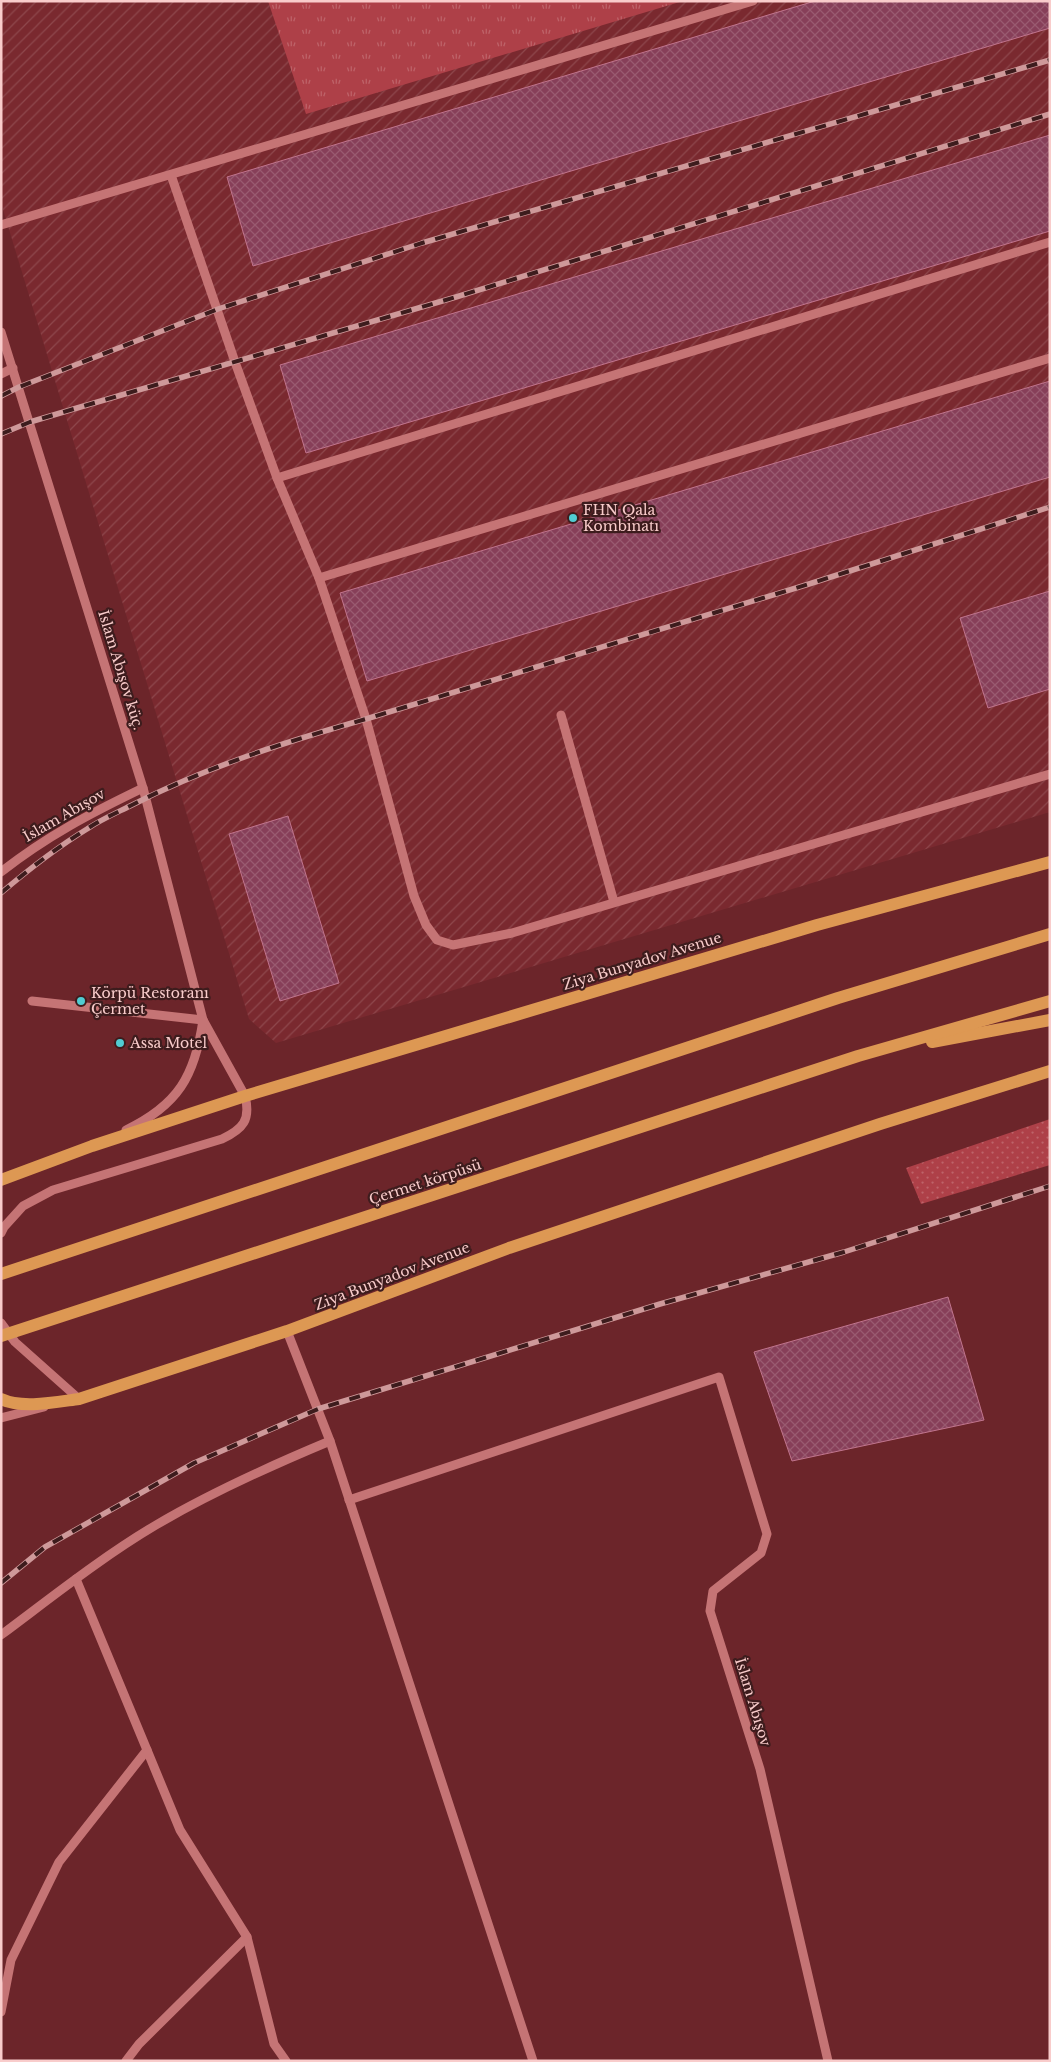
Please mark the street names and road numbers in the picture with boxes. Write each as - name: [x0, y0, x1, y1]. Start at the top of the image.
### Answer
- street label: İslam Abışov küç.: [94, 608, 148, 732]
- street label: İslam Abışov: [20, 784, 108, 846]
- street label: Ziya Bunyadov Avenue: [560, 928, 724, 994]
- street label: Çermet körpüsü: [367, 1155, 484, 1209]
- street label: Ziya Bunyadov Avenue: [312, 1238, 472, 1314]
- street label: İslam Abışov: [731, 1656, 775, 1749]

